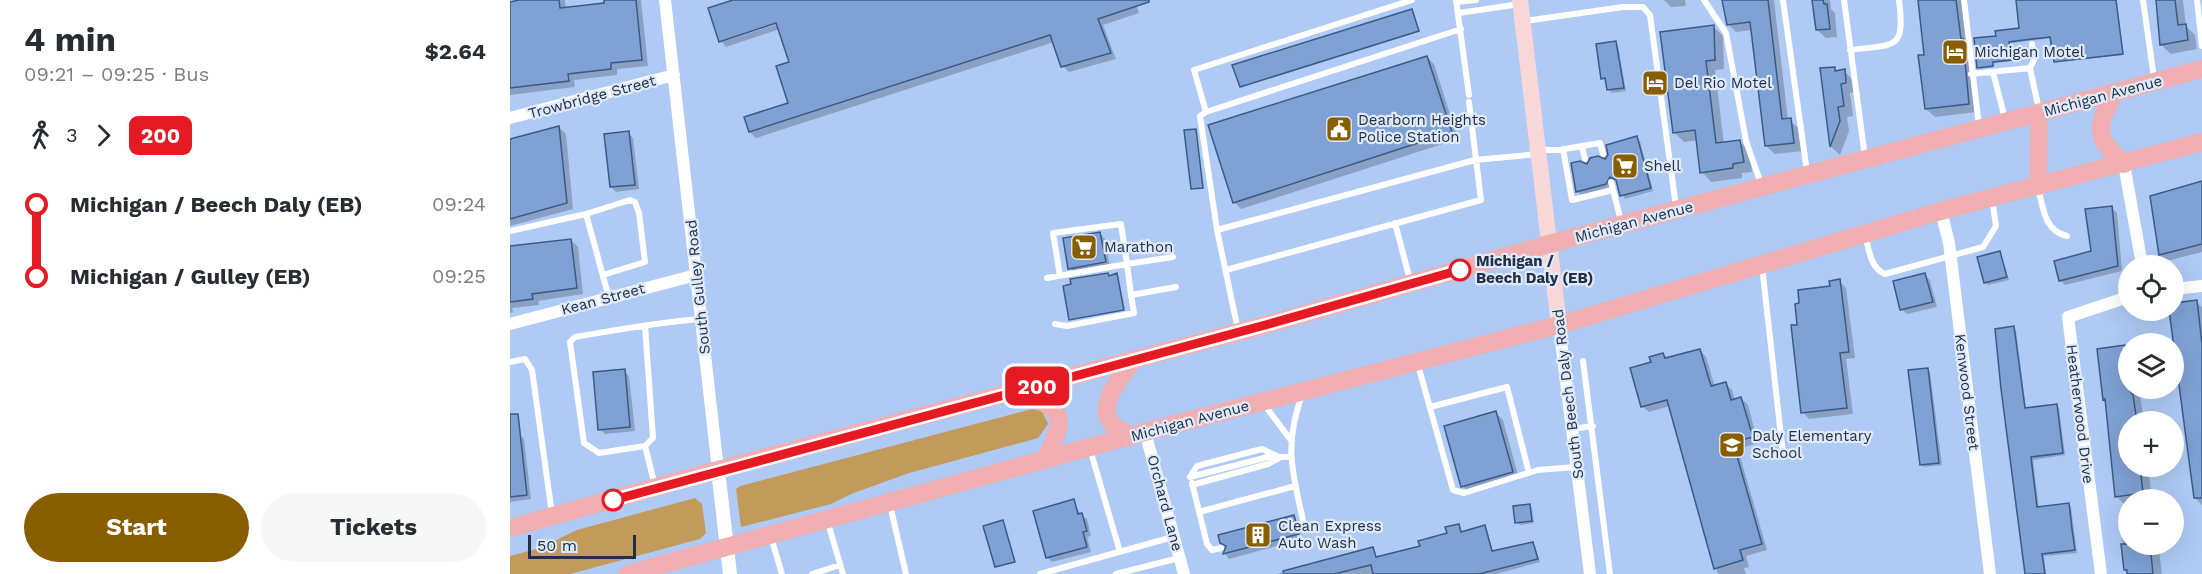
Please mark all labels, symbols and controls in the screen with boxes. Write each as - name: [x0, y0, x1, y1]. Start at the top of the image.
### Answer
- text: 4 min: [24, 20, 116, 59]
- hotel icon: Michigan Motel: [1940, 37, 1970, 67]
- text: $2.64: [425, 39, 486, 64]
- place label: Michigan Motel: [1974, 43, 2085, 61]
- text: 09:21 – 09:25 · Bus: [24, 62, 209, 86]
- hotel icon: Del Rio Motel: [1640, 68, 1670, 98]
- street label: Trowbridge Street: [526, 71, 658, 123]
- street label: Michigan Avenue: [2042, 72, 2164, 120]
- place label: Del Rio Motel: [1674, 74, 1772, 92]
- place label: Dearborn Heights Police Station: [1358, 111, 1486, 146]
- public building icon: Dearborn Heights Police Station: [1324, 114, 1354, 144]
- icon: walk: [24, 119, 57, 152]
- icon: forward: [87, 119, 120, 152]
- text: 3: [66, 123, 78, 147]
- text: 200: [141, 123, 180, 148]
- supermarket icon: Shell: [1610, 151, 1640, 181]
- place label: Shell: [1644, 157, 1681, 175]
- text: Michigan / Beech Daly (EB): [70, 192, 363, 217]
- text: 09:24: [432, 192, 486, 216]
- street label: Michigan Avenue: [1573, 198, 1695, 246]
- street label: South Gulley Road: [682, 219, 714, 355]
- supermarket icon: Marathon: [1069, 232, 1099, 262]
- place label: Marathon: [1104, 238, 1173, 256]
- place label: Michigan / Beech Daly (EB): [1476, 252, 1593, 287]
- map controls: [2118, 255, 2184, 555]
- button: locate: [2118, 255, 2184, 321]
- marker: Michigan / Beech Daly (EB): [1449, 259, 1471, 281]
- text: Michigan / Gulley (EB): [70, 264, 311, 289]
- text: 09:25: [432, 264, 486, 288]
- street label: Kean Street: [559, 279, 648, 319]
- street label: South Beech Daly Road: [1549, 308, 1587, 480]
- street label: Kenwood Street: [1951, 333, 1983, 452]
- button: layers: [2118, 333, 2184, 399]
- street label: Heatherwood Drive: [2063, 343, 2097, 485]
- line badge: 200: [1002, 366, 1072, 406]
- text: 200: [1017, 374, 1057, 399]
- street label: Michigan Avenue: [1129, 397, 1251, 445]
- button: +: [2118, 411, 2184, 477]
- place label: Daly Elementary School: [1752, 427, 1872, 462]
- school or university icon: Daly Elementary School: [1717, 430, 1747, 460]
- street label: Orchard Lane: [1143, 453, 1187, 553]
- unlabelled marker: [602, 489, 624, 511]
- button: −: [2118, 489, 2184, 555]
- button: Start: [24, 493, 249, 562]
- button: Tickets: [261, 493, 486, 562]
- place label: Clean Express Auto Wash: [1278, 517, 1382, 552]
- building icon: Clean Express Auto Wash: [1243, 520, 1273, 550]
- scale bar: [528, 532, 636, 560]
- text: 50 m: [537, 536, 577, 555]

